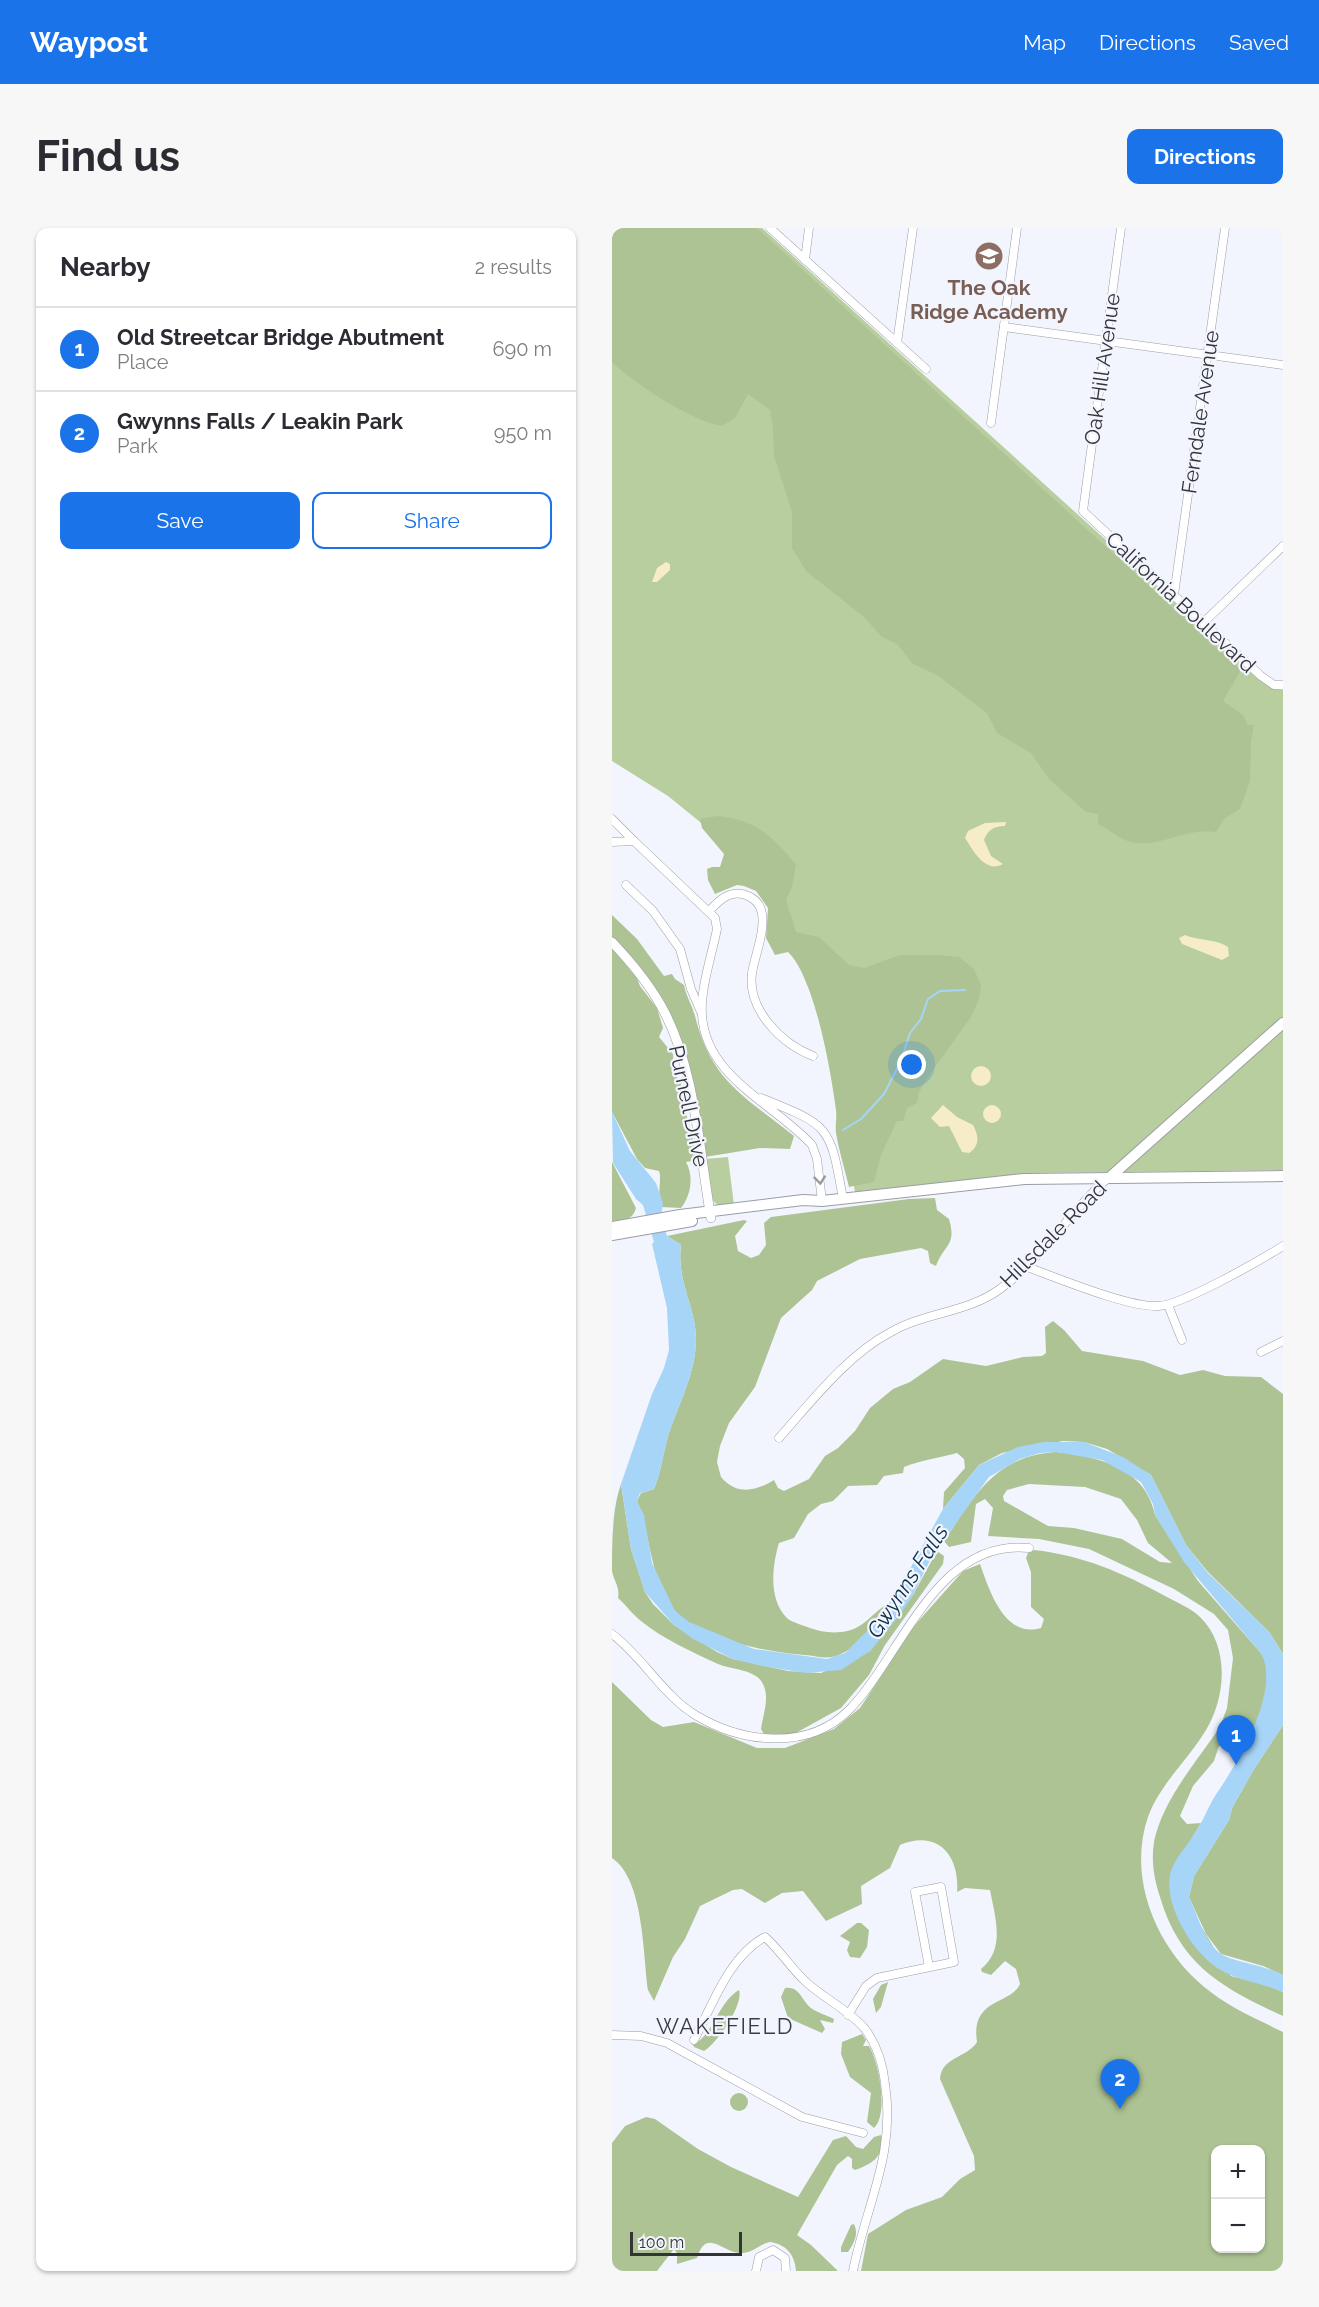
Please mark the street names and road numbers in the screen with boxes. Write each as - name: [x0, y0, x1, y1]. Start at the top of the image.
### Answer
- street label: Oak Hill Avenue: [1079, 292, 1125, 446]
- street label: Ferndale Avenue: [1176, 329, 1224, 495]
- street label: California Boulevard: [1101, 526, 1261, 678]
- street label: Purnell Drive: [664, 1043, 714, 1169]
- street label: Hillsdale Road: [995, 1176, 1111, 1292]

